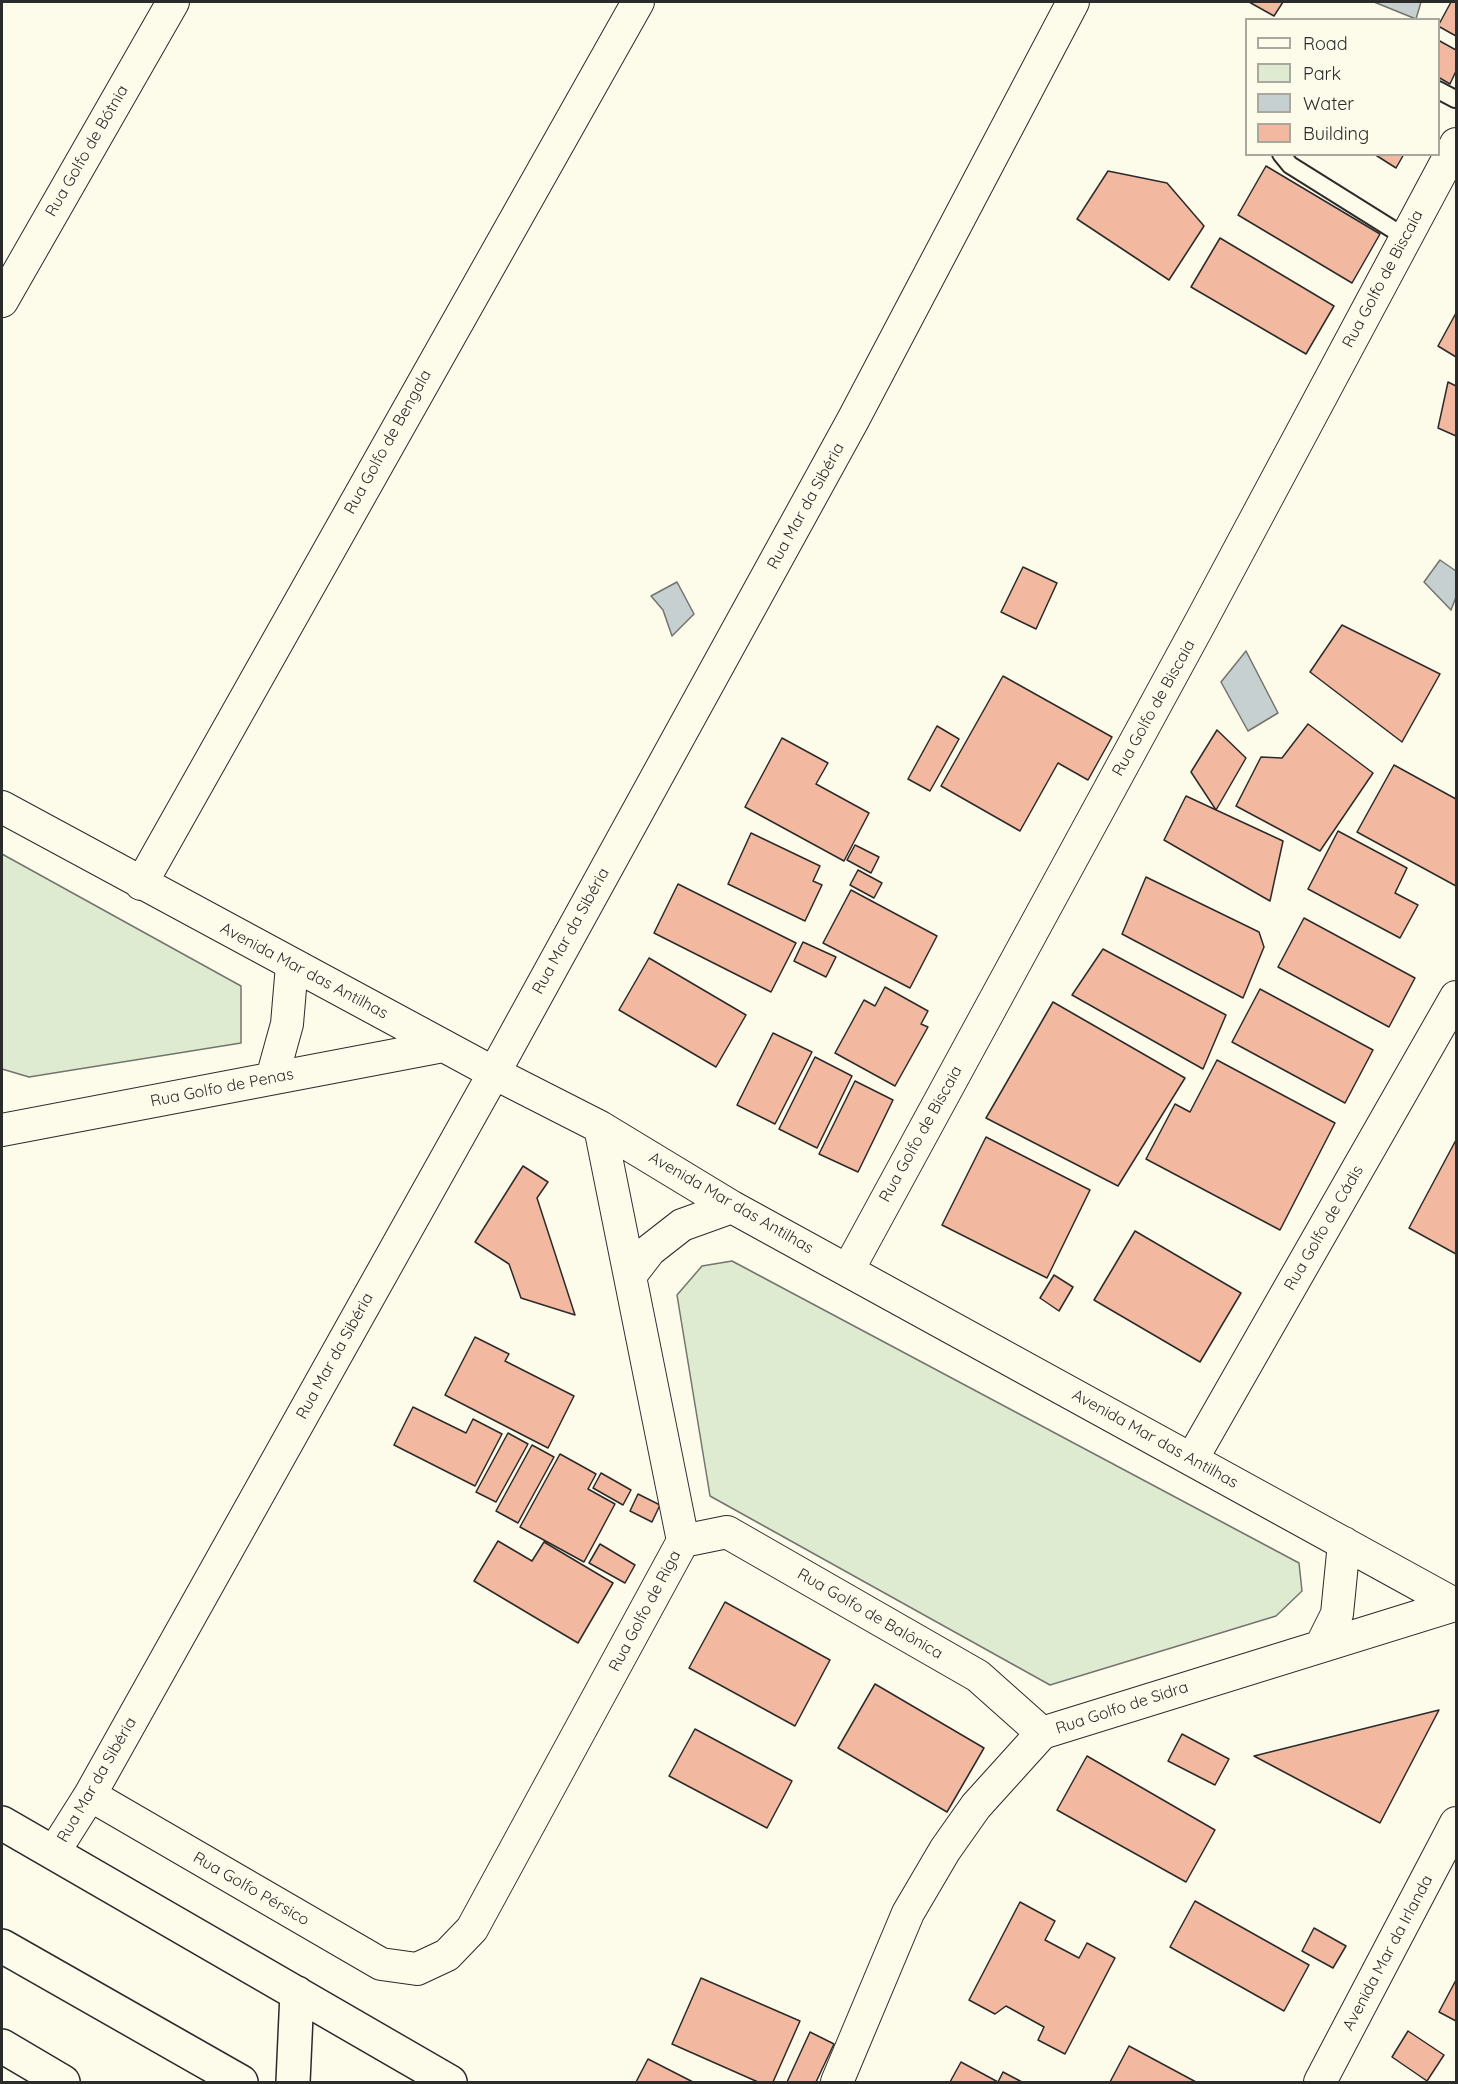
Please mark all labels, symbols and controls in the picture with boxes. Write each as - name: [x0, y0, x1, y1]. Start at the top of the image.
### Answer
- legend: [1245, 18, 1440, 156]
- text: Road: [1303, 32, 1348, 55]
- text: Park: [1303, 62, 1341, 85]
- street label: Rua Golfo de Bótnia: [42, 82, 132, 220]
- text: Water: [1303, 92, 1354, 115]
- text: Building: [1303, 122, 1369, 145]
- street label: Rua Golfo de Biscaia: [1339, 207, 1427, 351]
- street label: Rua Golfo de Bengala: [340, 366, 436, 518]
- street label: Rua Mar da Sibéria: [763, 440, 849, 572]
- street label: Rua Golfo de Biscaia: [1109, 636, 1199, 780]
- street label: Rua Mar da Sibéria: [528, 865, 614, 997]
- street label: Avenida Mar das Antilhas: [217, 919, 391, 1023]
- street label: Rua Golfo de Biscaia: [876, 1062, 966, 1206]
- street label: Rua Golfo de Penas: [149, 1065, 295, 1111]
- street label: Avenida Mar das Antilhas: [645, 1148, 817, 1258]
- street label: Rua Golfo de Cádis: [1280, 1162, 1368, 1294]
- street label: Rua Mar da Sibéria: [292, 1290, 378, 1422]
- street label: Avenida Mar das Antilhas: [1069, 1385, 1241, 1493]
- street label: Rua Golfo de Riga: [605, 1547, 685, 1675]
- street label: Rua Golfo de Balônica: [794, 1565, 946, 1663]
- street label: Rua Golfo de Sidra: [1053, 1678, 1191, 1738]
- street label: Rua Mar da Sibéria: [53, 1714, 141, 1846]
- street label: Rua Golfo Pérsico: [190, 1848, 312, 1930]
- street label: Avenida Mar da Irlanda: [1339, 1872, 1437, 2034]

